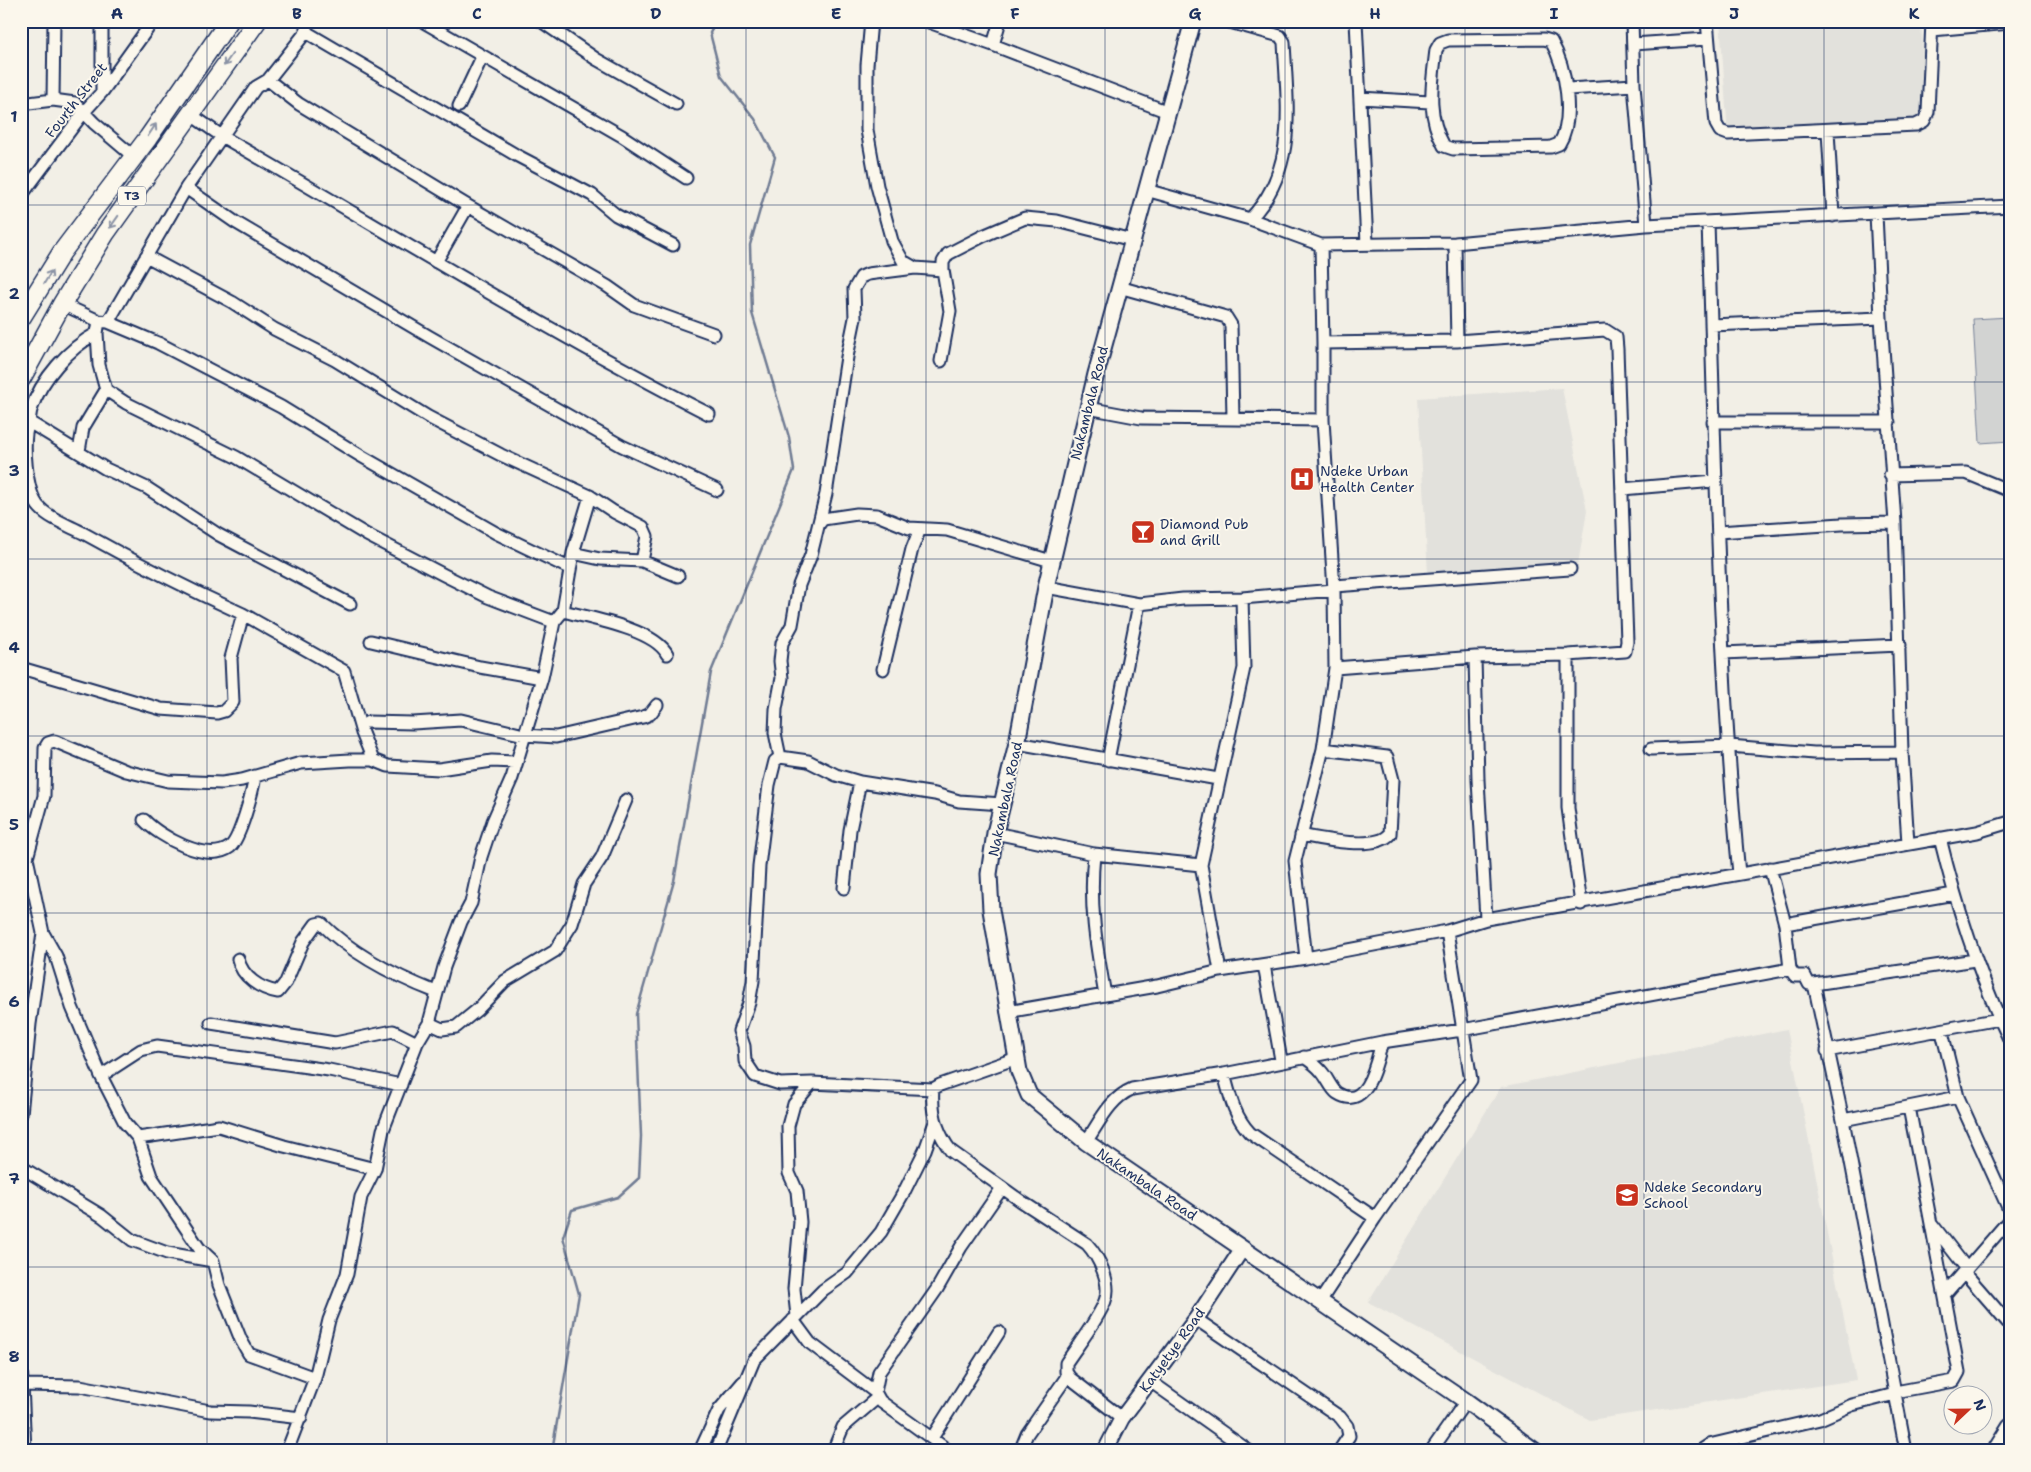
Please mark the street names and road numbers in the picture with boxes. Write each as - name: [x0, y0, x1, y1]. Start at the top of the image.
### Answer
- street label: Fourth Street: [41, 59, 111, 141]
- road number: T3: [118, 187, 146, 206]
- street label: Nakambala Road: [1066, 344, 1112, 462]
- street label: Nakambala Road: [984, 740, 1026, 858]
- street label: Nakambala Road: [1093, 1144, 1201, 1224]
- street label: Katyetye Road: [1135, 1304, 1209, 1396]

